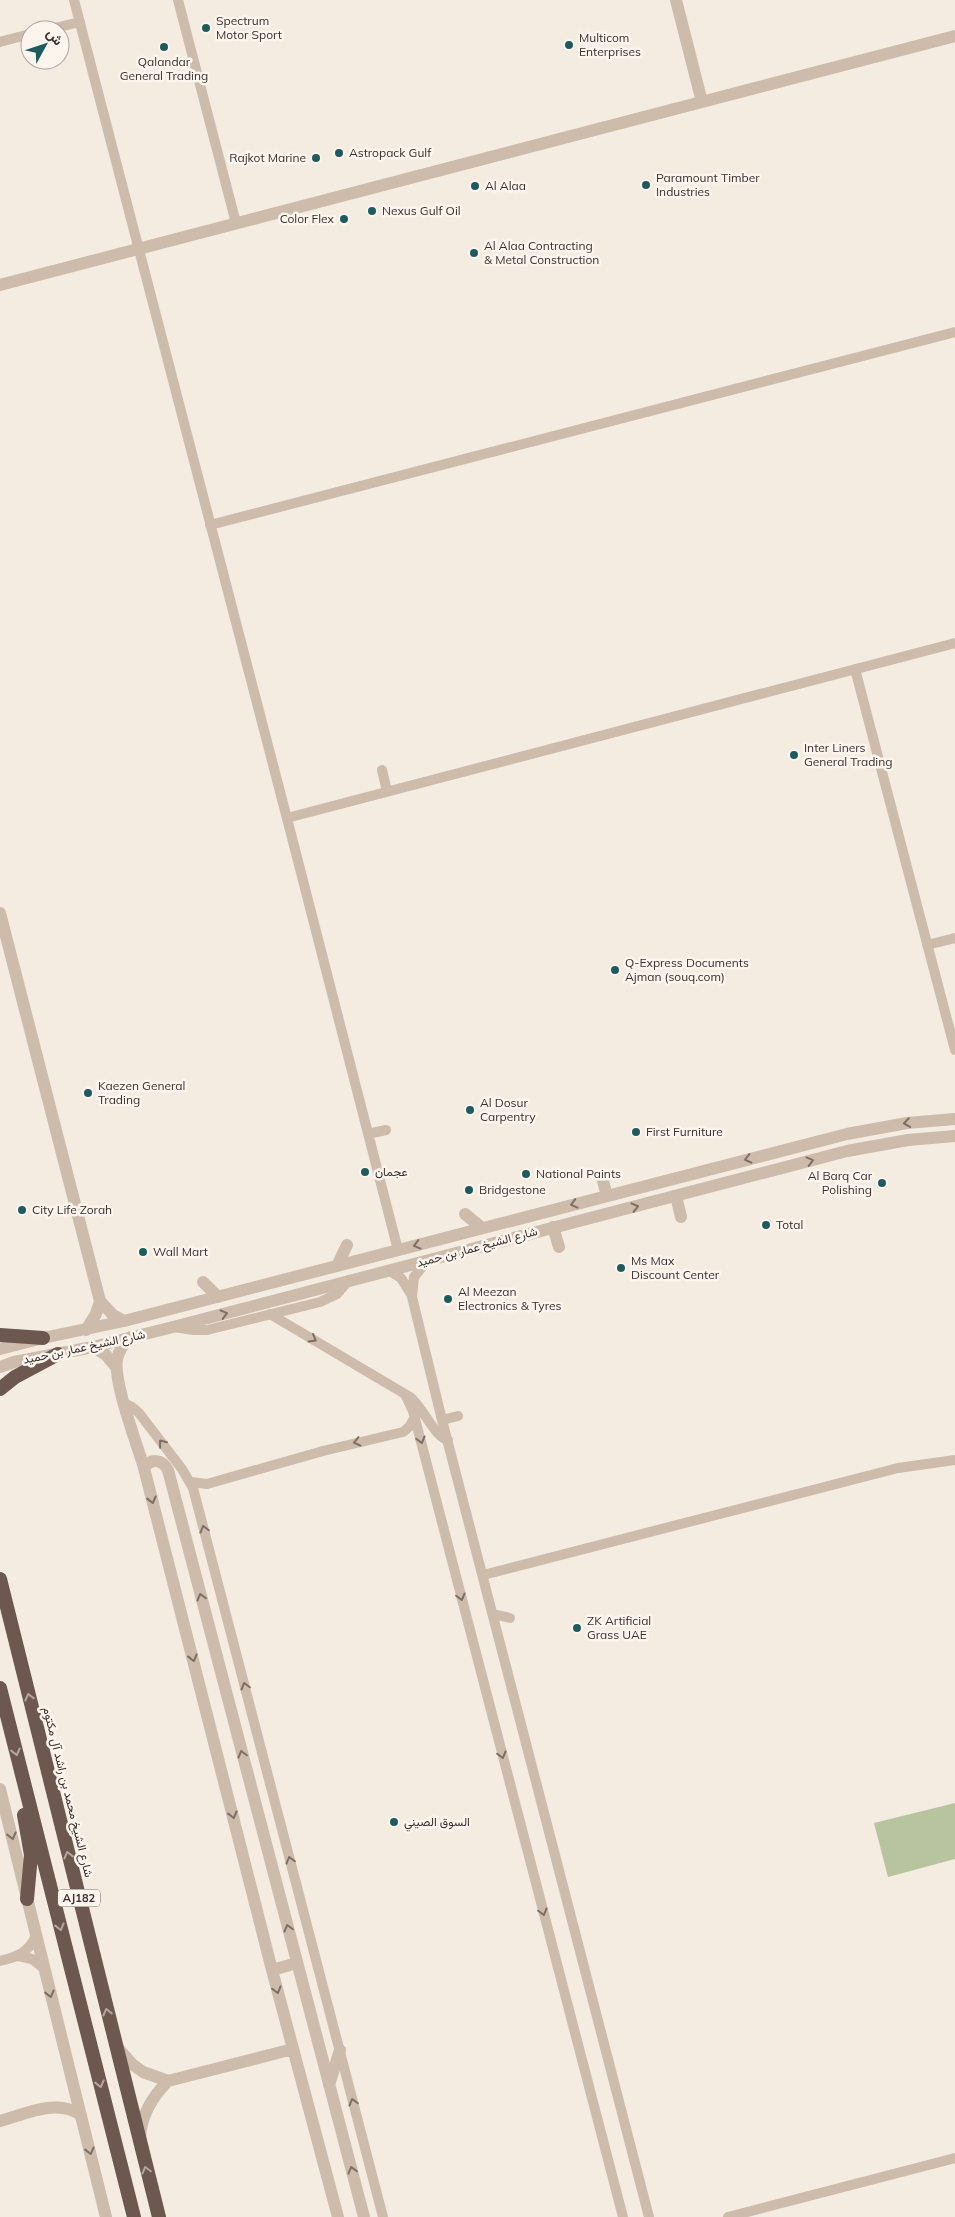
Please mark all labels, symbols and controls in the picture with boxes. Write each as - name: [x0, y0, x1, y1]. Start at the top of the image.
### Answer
- place label: Spectrum Motor Sport: [216, 13, 282, 42]
- north arrow: [20, 20, 70, 70]
- marker: Spectrum Motor Sport: [200, 22, 212, 34]
- text: ش: [43, 24, 67, 49]
- place label: Multicom Enterprises: [579, 30, 641, 59]
- marker: Multicom Enterprises: [563, 39, 575, 51]
- marker: Qalandar General Trading: [158, 41, 170, 53]
- place label: Qalandar General Trading: [120, 54, 208, 83]
- place label: Astropack Gulf: [349, 145, 432, 160]
- marker: Astropack Gulf: [333, 147, 345, 159]
- place label: Rajkot Marine: [229, 150, 306, 165]
- marker: Rajkot Marine: [310, 152, 322, 164]
- place label: Paramount Timber Industries: [656, 170, 760, 199]
- place label: Al Alaa: [485, 178, 526, 193]
- marker: Paramount Timber Industries: [640, 179, 652, 191]
- marker: Al Alaa: [469, 180, 481, 192]
- place label: Nexus Gulf Oil: [382, 203, 461, 218]
- marker: Nexus Gulf Oil: [366, 205, 378, 217]
- place label: Color Flex: [280, 211, 335, 226]
- marker: Color Flex: [338, 213, 350, 225]
- place label: Al Alaa Contracting & Metal Construction: [484, 238, 599, 267]
- marker: Al Alaa Contracting & Metal Construction: [468, 247, 480, 259]
- place label: Inter Liners General Trading: [804, 740, 893, 769]
- marker: Inter Liners General Trading: [788, 749, 800, 761]
- place label: Q-Express Documents Ajman (souq.com): [625, 955, 749, 984]
- marker: Q-Express Documents Ajman (souq.com): [609, 964, 621, 976]
- place label: Kaezen General Trading: [98, 1078, 185, 1107]
- marker: Kaezen General Trading: [82, 1087, 94, 1099]
- place label: Al Dosur Carpentry: [480, 1095, 536, 1124]
- marker: Al Dosur Carpentry: [464, 1104, 476, 1116]
- one-way arrow: [902, 1117, 910, 1128]
- place label: First Furniture: [646, 1124, 723, 1139]
- marker: First Furniture: [630, 1126, 642, 1138]
- one-way arrow: [744, 1153, 753, 1164]
- one-way arrow: [805, 1157, 813, 1167]
- place label: عجمان: [375, 1164, 408, 1179]
- marker: عجمان: [359, 1166, 371, 1178]
- place label: National Paints: [536, 1166, 621, 1181]
- marker: National Paints: [520, 1168, 532, 1180]
- place label: Al Barq Car Polishing: [808, 1168, 873, 1197]
- marker: Al Barq Car Polishing: [876, 1177, 888, 1189]
- place label: Bridgestone: [479, 1182, 546, 1197]
- marker: Bridgestone: [463, 1184, 475, 1196]
- one-way arrow: [569, 1198, 578, 1209]
- place label: City Life Zorah: [32, 1202, 112, 1217]
- one-way arrow: [631, 1202, 639, 1212]
- marker: City Life Zorah: [16, 1204, 28, 1216]
- place label: Total: [776, 1217, 803, 1232]
- marker: Total: [760, 1219, 772, 1231]
- street label: شارع الشيخ عمار بن حميد: [415, 1223, 539, 1272]
- one-way arrow: [412, 1239, 421, 1250]
- place label: Wall Mart: [153, 1244, 208, 1259]
- marker: Wall Mart: [137, 1246, 149, 1258]
- place label: Ms Max Discount Center: [631, 1253, 720, 1282]
- marker: Ms Max Discount Center: [615, 1262, 627, 1274]
- place label: Al Meezan Electronics & Tyres: [458, 1284, 561, 1313]
- marker: Al Meezan Electronics & Tyres: [442, 1293, 454, 1305]
- one-way arrow: [219, 1309, 228, 1319]
- street label: شارع الشيخ عمار بن حميد: [21, 1326, 147, 1369]
- one-way arrow: [307, 1332, 316, 1342]
- one-way arrow: [415, 1435, 425, 1443]
- one-way arrow: [353, 1436, 362, 1447]
- one-way arrow: [160, 1440, 168, 1449]
- one-way arrow: [147, 1496, 157, 1504]
- one-way arrow: [199, 1524, 210, 1533]
- one-way arrow: [196, 1592, 207, 1601]
- one-way arrow: [456, 1593, 466, 1601]
- place label: ZK Artificial Grass UAE: [587, 1613, 651, 1642]
- marker: ZK Artificial Grass UAE: [571, 1622, 583, 1634]
- one-way arrow: [187, 1653, 197, 1661]
- one-way arrow: [240, 1682, 251, 1691]
- one-way arrow: [24, 1692, 35, 1701]
- street label: شارع الشيخ محمد بن راشد آل مكتوم: [38, 1705, 97, 1879]
- one-way arrow: [10, 1748, 21, 1756]
- one-way arrow: [237, 1750, 248, 1758]
- one-way arrow: [496, 1750, 507, 1759]
- one-way arrow: [227, 1811, 238, 1820]
- place label: السوق الصيني: [404, 1814, 470, 1832]
- marker: السوق الصيني: [388, 1816, 400, 1828]
- one-way arrow: [6, 1832, 17, 1841]
- one-way arrow: [63, 1850, 74, 1859]
- one-way arrow: [285, 1856, 296, 1865]
- road number: AJ182: [58, 1890, 100, 1906]
- one-way arrow: [537, 1907, 548, 1916]
- one-way arrow: [55, 1922, 65, 1930]
- one-way arrow: [283, 1924, 294, 1933]
- one-way arrow: [272, 1985, 282, 1993]
- one-way arrow: [44, 1989, 55, 1998]
- one-way arrow: [102, 2008, 113, 2017]
- one-way arrow: [94, 2080, 105, 2089]
- one-way arrow: [348, 2098, 359, 2107]
- one-way arrow: [84, 2147, 95, 2156]
- one-way arrow: [142, 2166, 152, 2174]
- one-way arrow: [347, 2166, 357, 2174]

